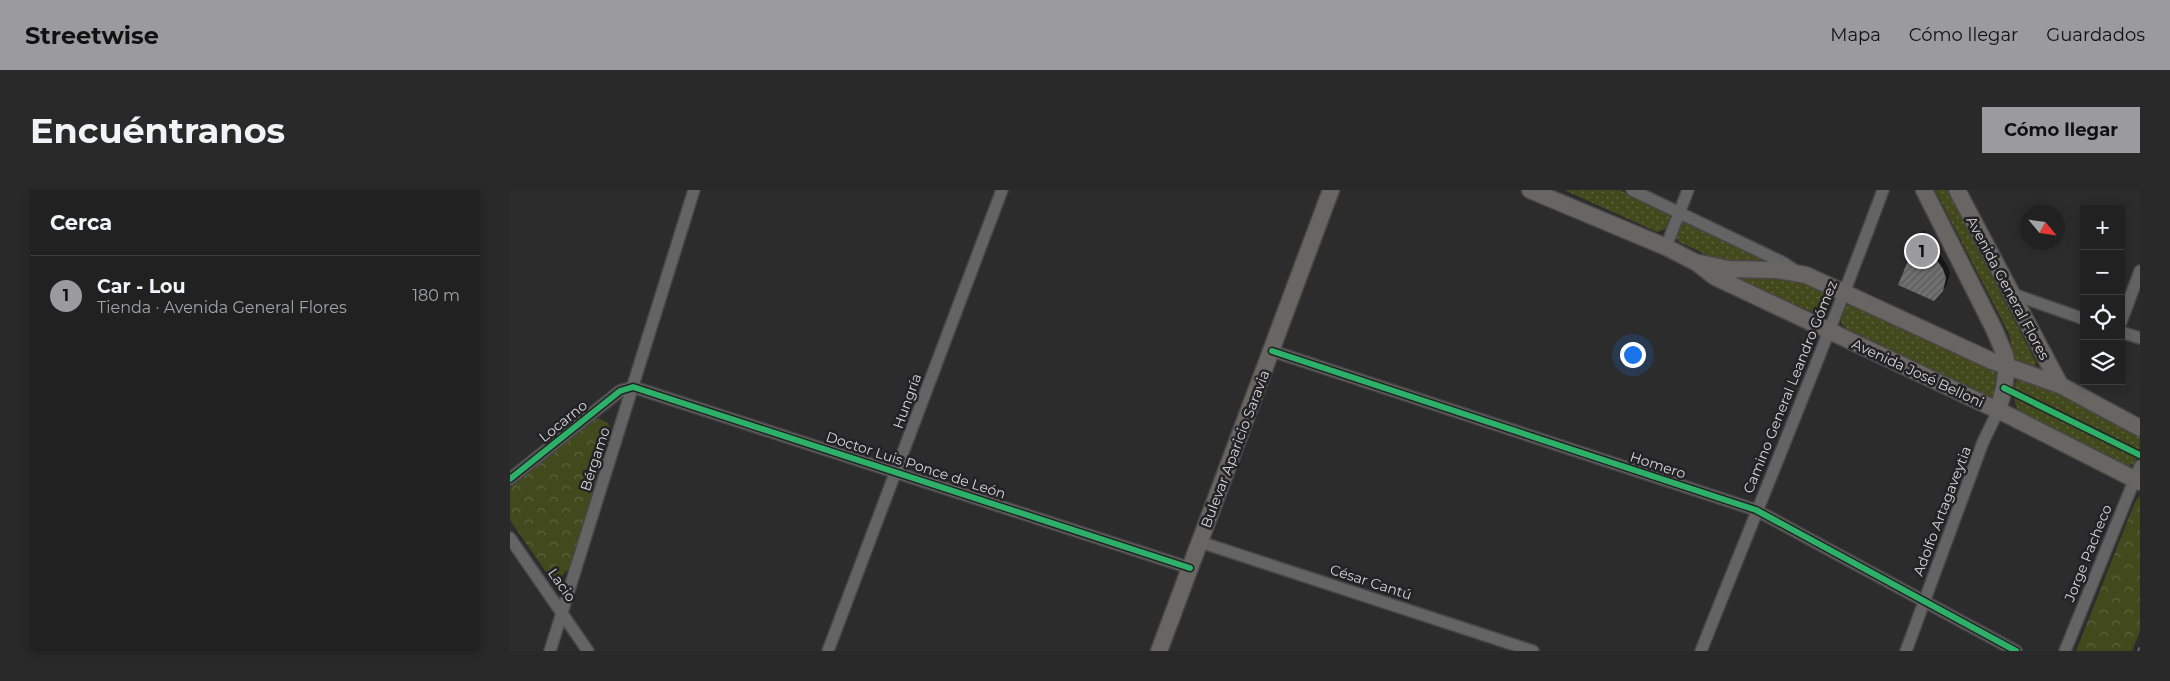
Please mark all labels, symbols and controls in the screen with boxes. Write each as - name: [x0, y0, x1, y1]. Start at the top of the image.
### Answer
- text: Streetwise: [25, 21, 159, 50]
- text: Mapa: [1830, 24, 1881, 46]
- text: Cómo llegar: [1909, 24, 2018, 46]
- text: Guardados: [2046, 24, 2145, 46]
- button: Cómo llegar: [1982, 107, 2140, 153]
- text: Encuéntranos: [30, 109, 285, 152]
- north arrow: [2020, 205, 2065, 250]
- map controls: [2080, 205, 2125, 385]
- button: +: [2080, 205, 2125, 250]
- text: Cerca: [50, 210, 112, 235]
- street label: Avenida General Flores: [1962, 213, 2054, 363]
- pin: 1: [1906, 232, 1938, 270]
- button: −: [2080, 250, 2125, 295]
- text: Car - Lou: [97, 275, 186, 298]
- street label: Camino General Leandro Gómez: [1739, 278, 1841, 496]
- text: 1: [63, 286, 69, 305]
- text: 180 m: [412, 286, 460, 305]
- button: locate: [2080, 295, 2125, 340]
- text: Tienda · Avenida General Flores: [97, 298, 347, 317]
- street label: Avenida José Belloni: [1849, 335, 1987, 411]
- button: layers: [2080, 340, 2125, 385]
- your location: [1620, 342, 1646, 368]
- street label: Bulevar Aparicio Saravia: [1197, 368, 1273, 530]
- street label: Hungría: [889, 371, 925, 431]
- street label: Locarno: [535, 396, 591, 446]
- street label: Bérgamo: [576, 425, 614, 493]
- street label: Doctor Luis Ponce de León: [824, 427, 1008, 503]
- street label: Adolfo Artagaveytia: [1909, 444, 1975, 578]
- street label: Homero: [1628, 448, 1688, 483]
- street label: Jorge Pacheco: [2060, 502, 2116, 605]
- street label: César Cantú: [1328, 560, 1414, 604]
- street label: Lacio: [544, 565, 580, 605]

